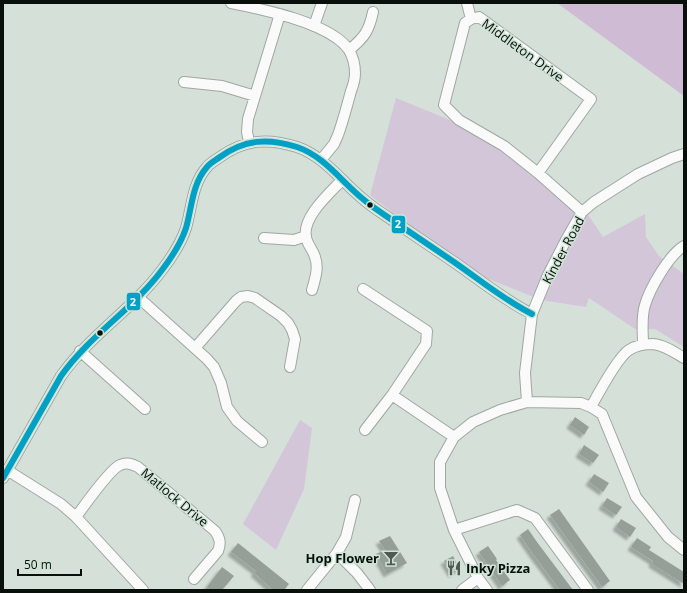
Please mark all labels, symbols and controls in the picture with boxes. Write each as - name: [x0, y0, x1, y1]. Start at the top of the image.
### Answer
- street label: Middleton Drive: [478, 14, 568, 86]
- unlabelled marker: [365, 200, 375, 210]
- street label: Kinder Road: [538, 213, 588, 287]
- line badge: 2: [391, 215, 406, 234]
- text: 2: [395, 216, 401, 231]
- line badge: 2: [126, 292, 141, 311]
- text: 2: [130, 294, 136, 309]
- unlabelled marker: [95, 328, 105, 338]
- street label: Matlock Drive: [137, 463, 213, 531]
- place label: Hop Flower: [306, 549, 379, 567]
- bar icon: Hop Flower: [382, 549, 400, 567]
- scale bar: [18, 551, 81, 577]
- text: 50 m: [24, 556, 52, 573]
- restaurant icon: Inky Pizza: [445, 559, 463, 577]
- place label: Inky Pizza: [466, 559, 530, 577]

